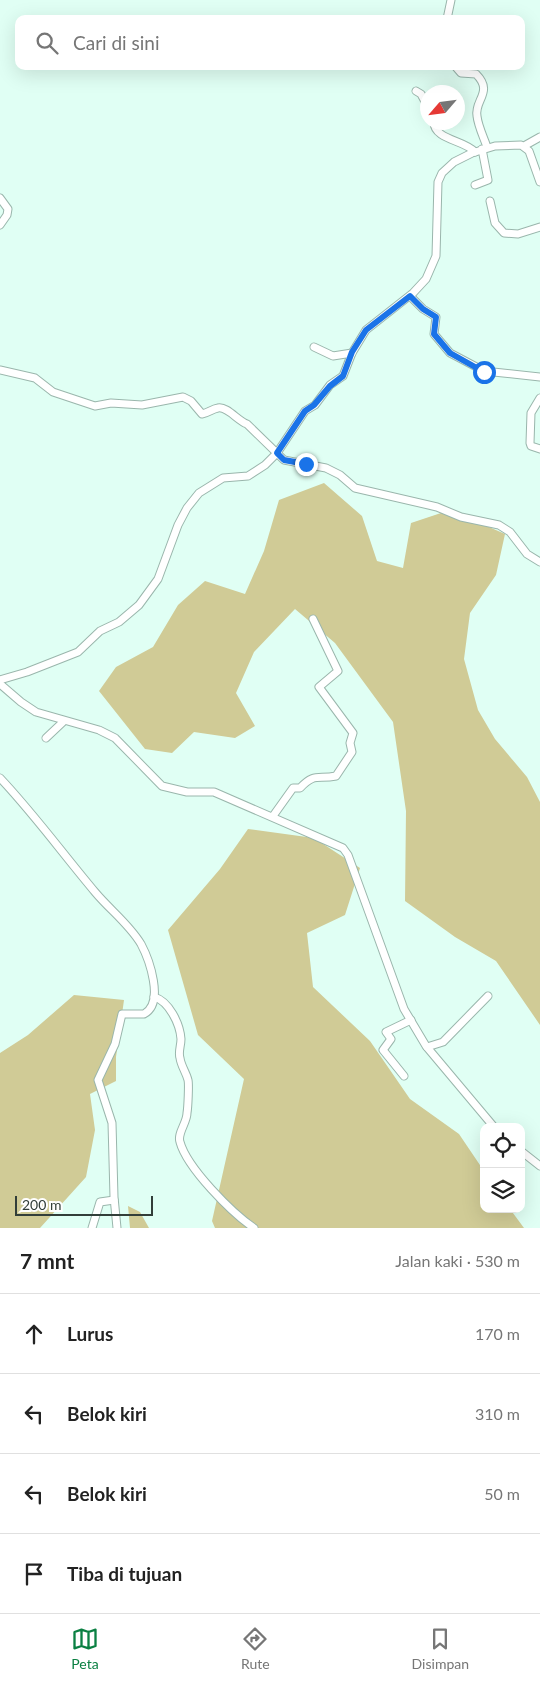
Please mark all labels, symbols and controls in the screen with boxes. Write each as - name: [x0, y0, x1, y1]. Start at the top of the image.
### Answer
- search box: [15, 15, 525, 70]
- icon: search: [33, 29, 61, 57]
- text: Cari di sini: [73, 31, 160, 54]
- north arrow: [420, 85, 465, 130]
- route start: [473, 361, 496, 384]
- route end: [295, 453, 318, 476]
- map controls: [480, 1123, 525, 1213]
- button: locate: [480, 1123, 525, 1168]
- button: layers: [480, 1168, 525, 1213]
- scale bar: [15, 1193, 152, 1216]
- text: 200 m: [22, 1196, 61, 1213]
- text: 7 mnt: [20, 1248, 74, 1273]
- text: Jalan kaki · 530 m: [395, 1251, 520, 1270]
- icon: ahead: [20, 1320, 48, 1348]
- text: Lurus: [67, 1322, 113, 1345]
- text: 170 m: [475, 1324, 520, 1343]
- icon: left: [20, 1400, 48, 1428]
- text: Belok kiri: [67, 1402, 147, 1425]
- text: 310 m: [475, 1404, 520, 1423]
- icon: left: [20, 1480, 48, 1508]
- text: Belok kiri: [67, 1482, 147, 1505]
- text: 50 m: [484, 1484, 520, 1503]
- icon: arrive: [20, 1560, 48, 1588]
- text: Tiba di tujuan: [67, 1562, 182, 1585]
- tab: Peta: [71, 1625, 99, 1672]
- tab: Rute: [241, 1625, 270, 1672]
- tab: Disimpan: [412, 1625, 469, 1672]

